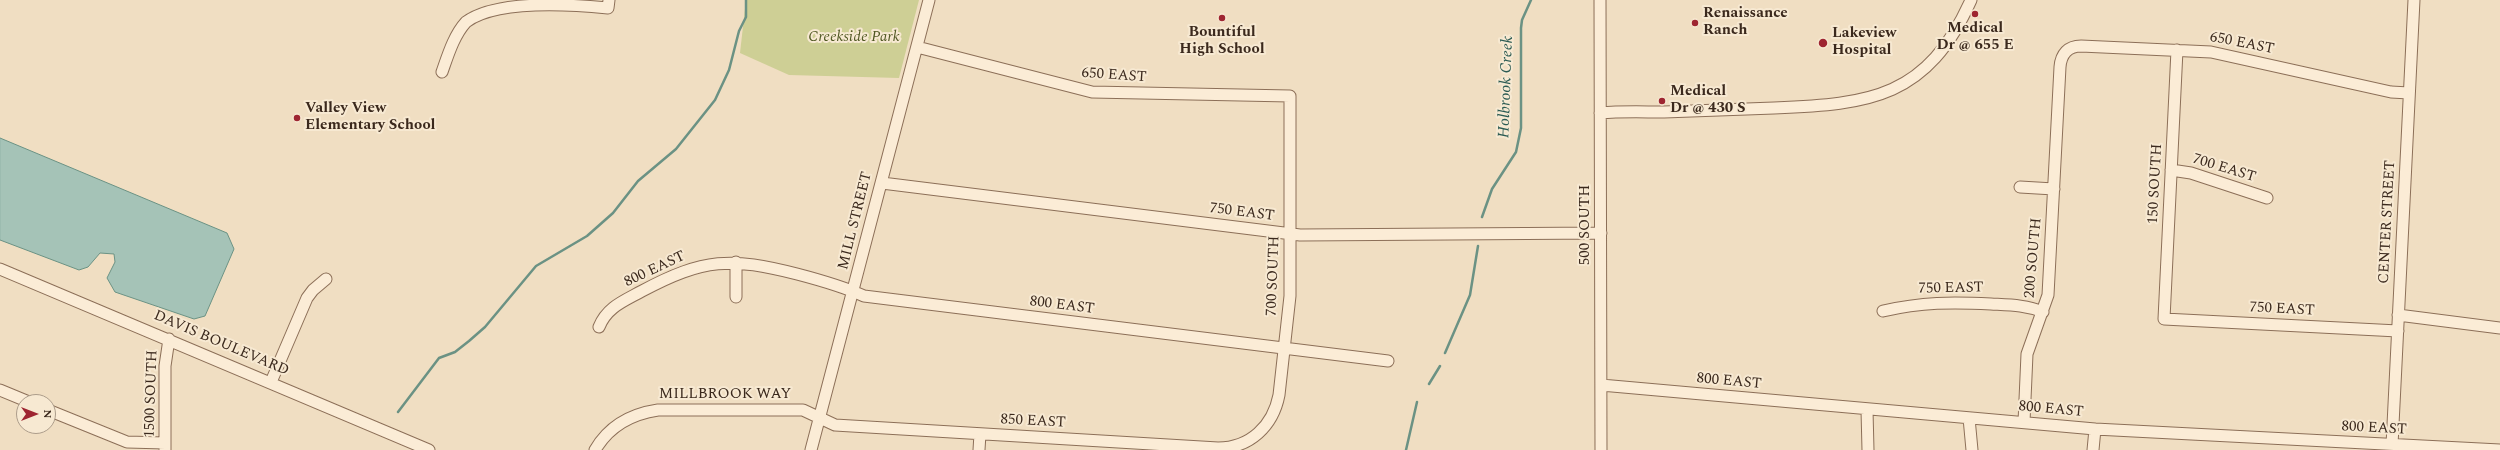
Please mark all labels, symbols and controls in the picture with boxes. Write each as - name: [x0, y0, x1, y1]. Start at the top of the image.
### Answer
- place label: Renaissance Ranch: [1703, 5, 1788, 40]
- marker: Medical Dr @ 655 E: [1970, 9, 1980, 19]
- marker: Bountiful High School: [1217, 13, 1227, 23]
- marker: Renaissance Ranch: [1690, 18, 1700, 28]
- place label: Medical Dr @ 655 E: [1936, 20, 2014, 55]
- place label: Bountiful High School: [1179, 24, 1265, 59]
- place label: Lakeview Hospital: [1832, 25, 1896, 60]
- park label: Creekside Park: [808, 29, 900, 47]
- street label: 650 EAST: [2208, 29, 2276, 59]
- water label: Holbrook Creek: [1496, 36, 1518, 138]
- marker: Lakeview Hospital: [1817, 37, 1829, 49]
- street label: 650 EAST: [1081, 65, 1147, 87]
- place label: Medical Dr @ 430 S: [1670, 83, 1746, 118]
- marker: Medical Dr @ 430 S: [1657, 96, 1667, 106]
- place label: Valley View Elementary School: [305, 100, 435, 135]
- marker: Valley View Elementary School: [292, 113, 302, 123]
- street label: 150 SOUTH: [2145, 143, 2167, 225]
- street label: 700 EAST: [2190, 151, 2258, 187]
- street label: CENTER STREET: [2376, 160, 2400, 284]
- street label: MILL STREET: [835, 170, 877, 272]
- street label: 500 SOUTH: [1577, 185, 1595, 265]
- street label: 750 EAST: [1208, 200, 1276, 226]
- street label: 200 SOUTH: [2022, 217, 2046, 299]
- street label: 700 SOUTH: [1264, 235, 1284, 317]
- street label: 800 EAST: [622, 248, 688, 292]
- street label: 750 EAST: [1918, 279, 1984, 299]
- street label: 800 EAST: [1028, 293, 1096, 319]
- street label: 750 EAST: [2249, 299, 2315, 321]
- street label: DAVIS BOULEVARD: [151, 307, 291, 381]
- street label: 1500 SOUTH: [141, 350, 163, 438]
- street label: 800 EAST: [1696, 370, 1762, 394]
- street label: MILLBROOK WAY: [659, 386, 791, 404]
- north arrow: [16, 394, 56, 434]
- street label: 800 EAST: [2018, 398, 2084, 422]
- text: N: [39, 410, 56, 418]
- street label: 850 EAST: [1000, 411, 1066, 433]
- street label: 800 EAST: [2341, 418, 2407, 440]

